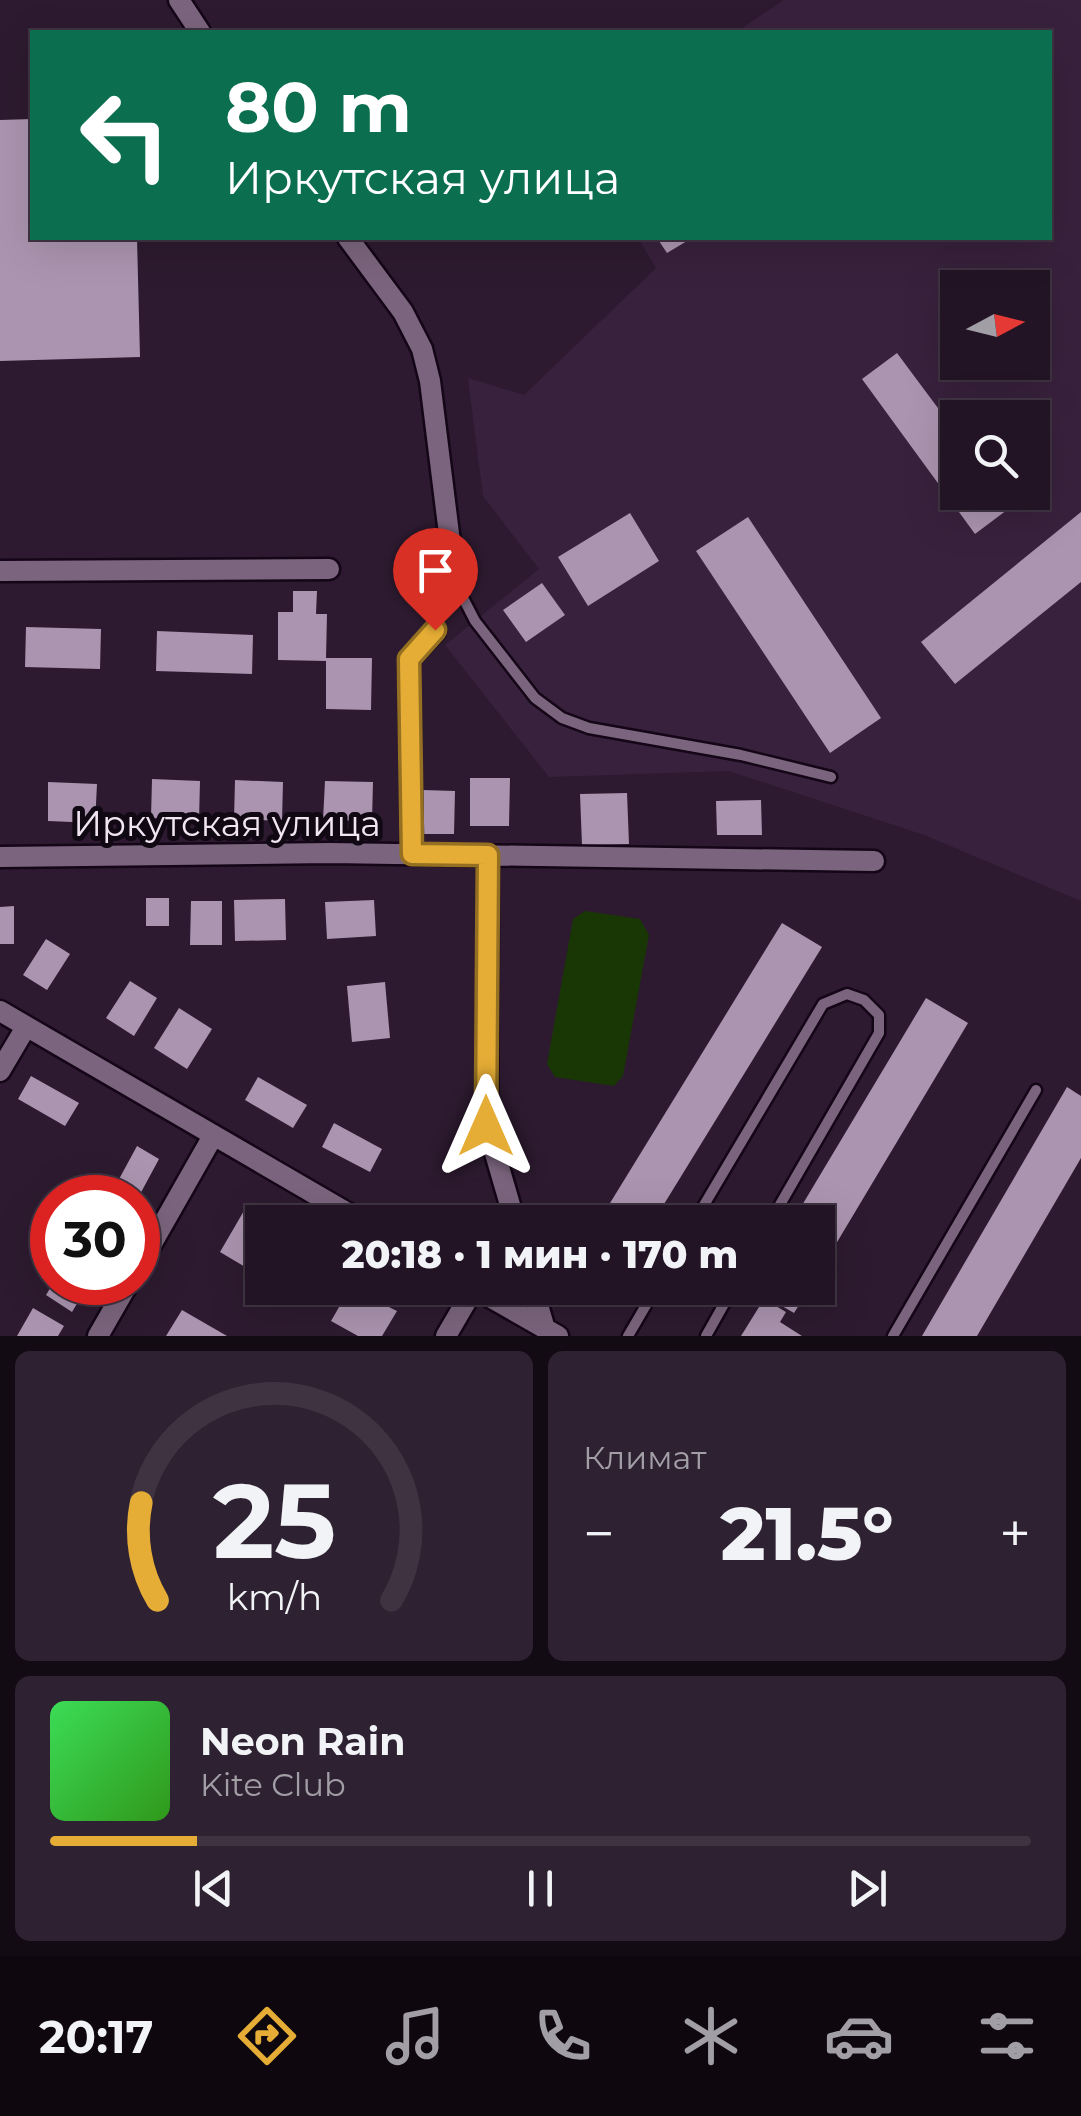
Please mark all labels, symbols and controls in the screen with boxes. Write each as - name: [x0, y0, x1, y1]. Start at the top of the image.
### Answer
- text: 80 m: [225, 64, 412, 150]
- icon: left: [60, 70, 190, 200]
- text: Иркутская улица: [225, 150, 620, 205]
- north arrow: [940, 270, 1050, 380]
- map controls: [940, 270, 1050, 510]
- button: search: [940, 400, 1050, 510]
- pin: [393, 528, 478, 631]
- icon: arrive: [408, 543, 463, 598]
- street label: Иркутская улица: [73, 802, 381, 845]
- position arrow: [434, 1074, 538, 1178]
- speed limit sign: 30: [30, 1175, 160, 1305]
- text: 20:18 · 1 мин · 170 m: [342, 1231, 738, 1278]
- text: Климат: [583, 1438, 706, 1477]
- text: 25: [212, 1457, 336, 1584]
- text: 21.5°: [720, 1487, 894, 1579]
- text: −: [583, 1500, 615, 1567]
- text: +: [999, 1500, 1031, 1567]
- text: km/h: [226, 1575, 322, 1619]
- text: Neon Rain: [200, 1718, 405, 1765]
- text: Kite Club: [200, 1765, 346, 1804]
- icon: previous: [186, 1861, 241, 1916]
- icon: pause: [513, 1861, 568, 1916]
- icon: next: [840, 1861, 895, 1916]
- icon: directions: [232, 2001, 302, 2071]
- icon: music: [380, 2001, 450, 2071]
- icon: phone: [528, 2001, 598, 2071]
- icon: climate: [676, 2001, 746, 2071]
- icon: car: [824, 2001, 894, 2071]
- icon: filters: [972, 2001, 1042, 2071]
- text: 20:17: [39, 2009, 153, 2064]

